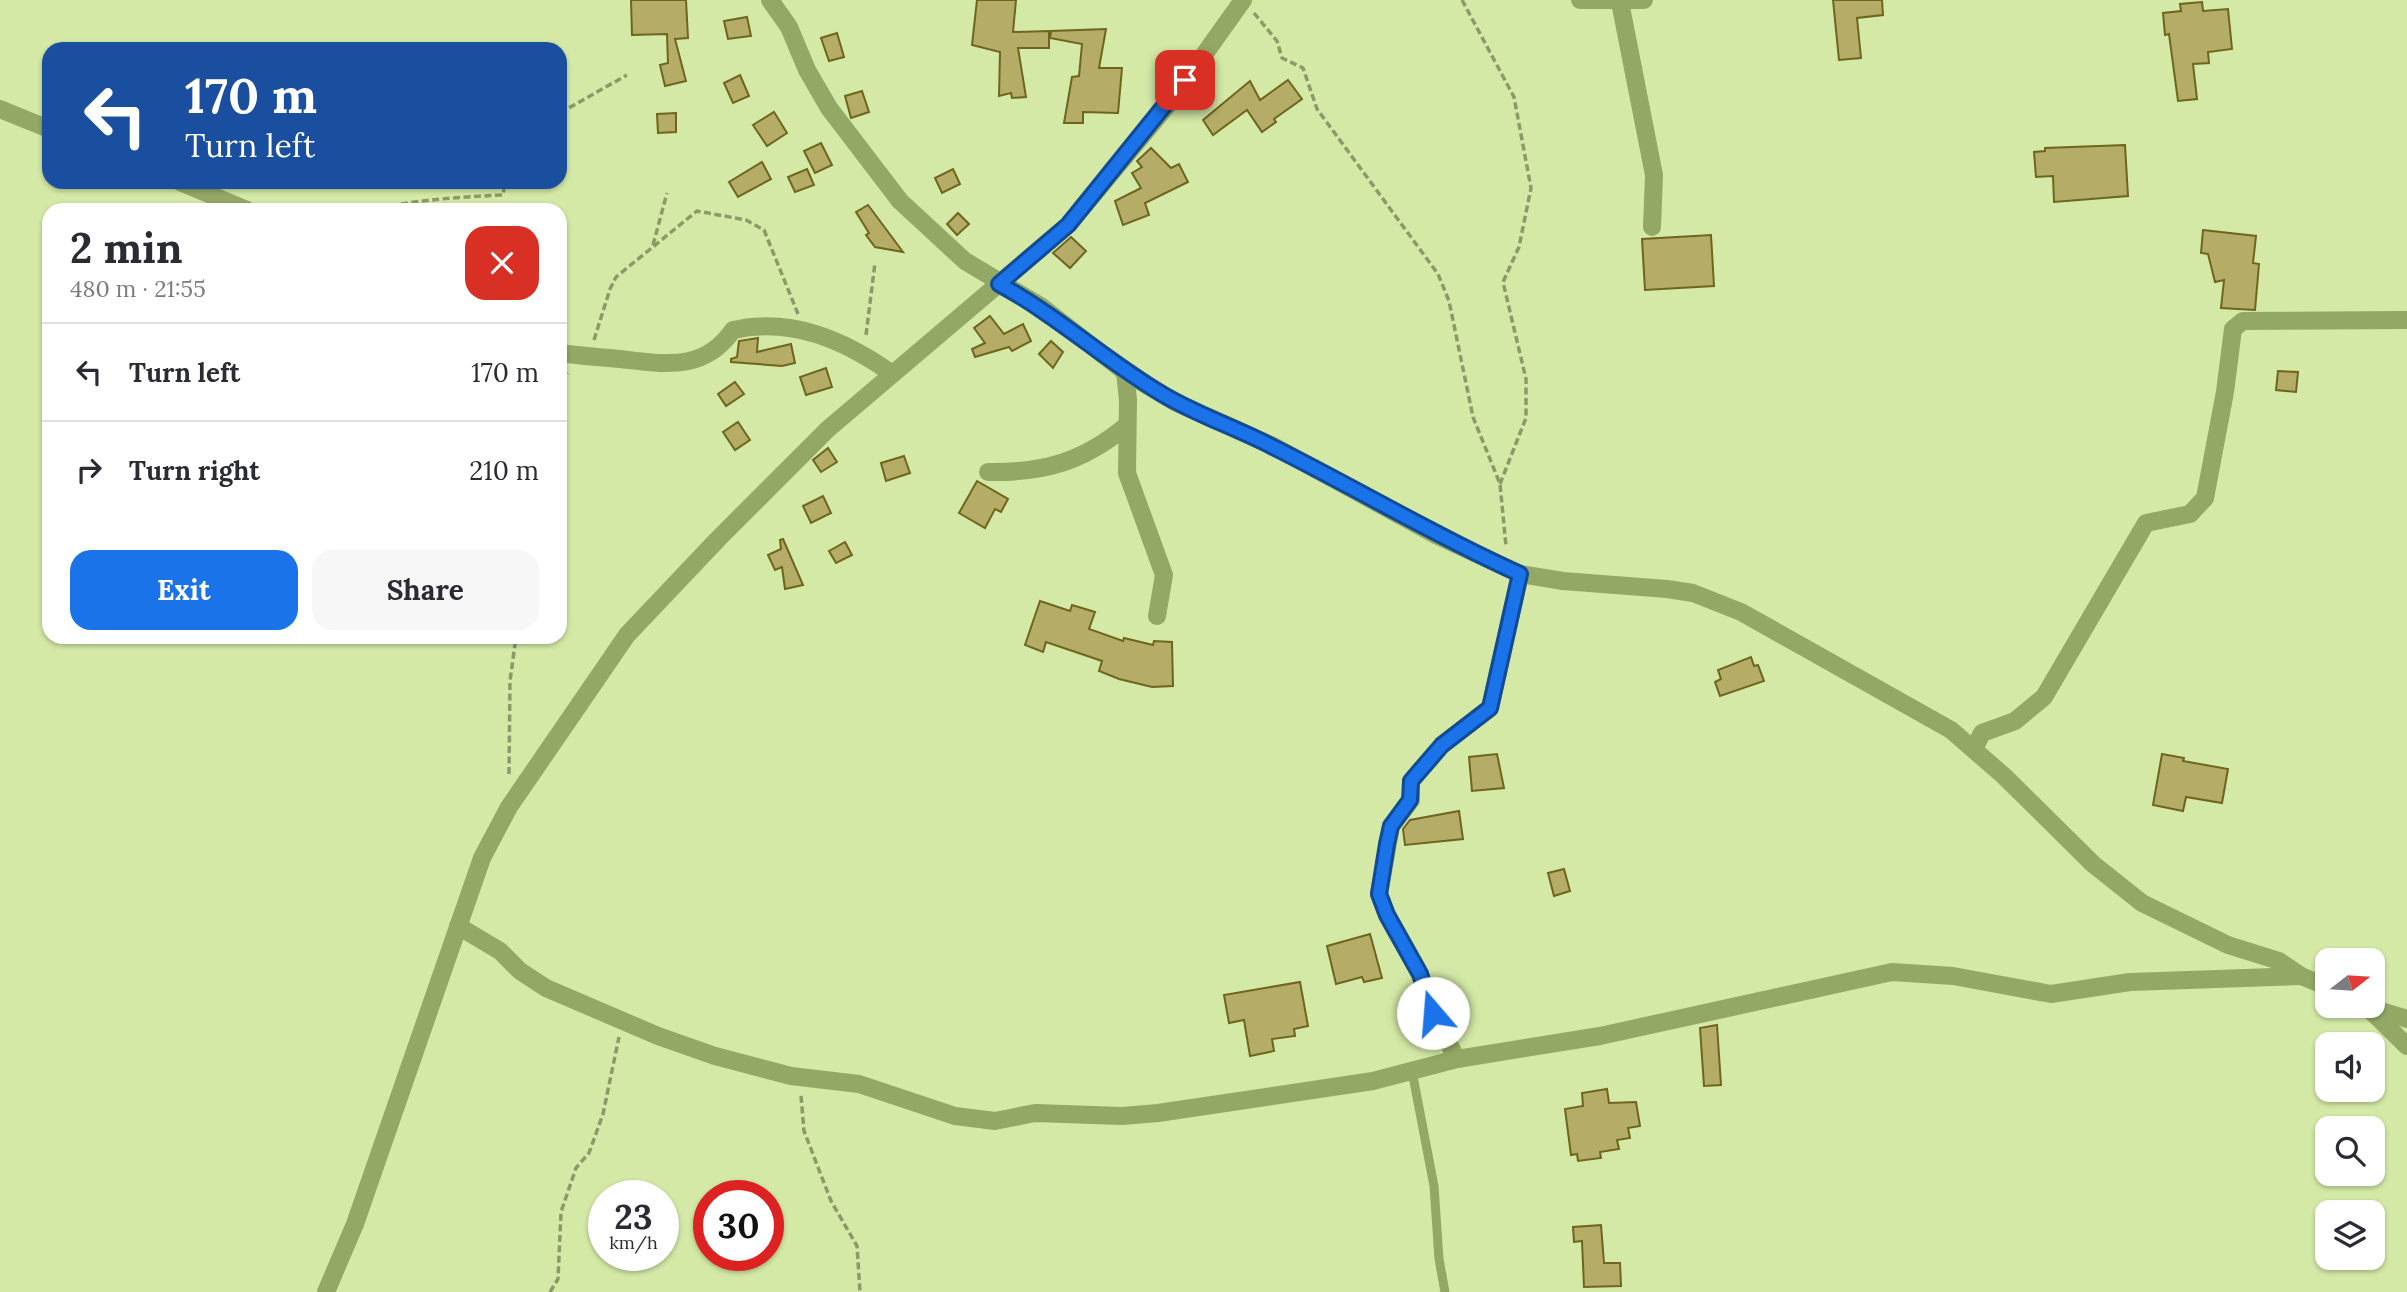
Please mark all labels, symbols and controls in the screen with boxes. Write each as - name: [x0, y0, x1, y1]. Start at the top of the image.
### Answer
- pin: [1155, 50, 1215, 110]
- icon: arrive: [1166, 61, 1204, 99]
- text: 170 m: [185, 64, 317, 126]
- icon: left: [70, 70, 161, 161]
- text: Turn left: [185, 125, 315, 166]
- text: 2 min: [70, 221, 183, 275]
- button: close: [465, 226, 539, 300]
- text: 480 m · 21:55: [70, 274, 206, 303]
- icon: left: [70, 353, 108, 391]
- text: Turn left: [129, 356, 240, 389]
- text: 170 m: [471, 356, 539, 389]
- icon: right: [70, 451, 108, 489]
- text: Turn right: [129, 454, 260, 487]
- text: 210 m: [469, 454, 539, 487]
- button: Exit: [70, 550, 298, 630]
- button: Share: [312, 550, 539, 630]
- north arrow: [2315, 948, 2385, 1018]
- map controls: [2315, 948, 2385, 1270]
- position arrow: [1396, 976, 1470, 1050]
- button: sound: [2315, 1032, 2385, 1102]
- button: search: [2315, 1116, 2385, 1186]
- speed limit sign: 30: [693, 1180, 784, 1271]
- text: 23: [614, 1194, 653, 1239]
- button: layers: [2315, 1200, 2385, 1270]
- text: km/h: [609, 1231, 658, 1254]

